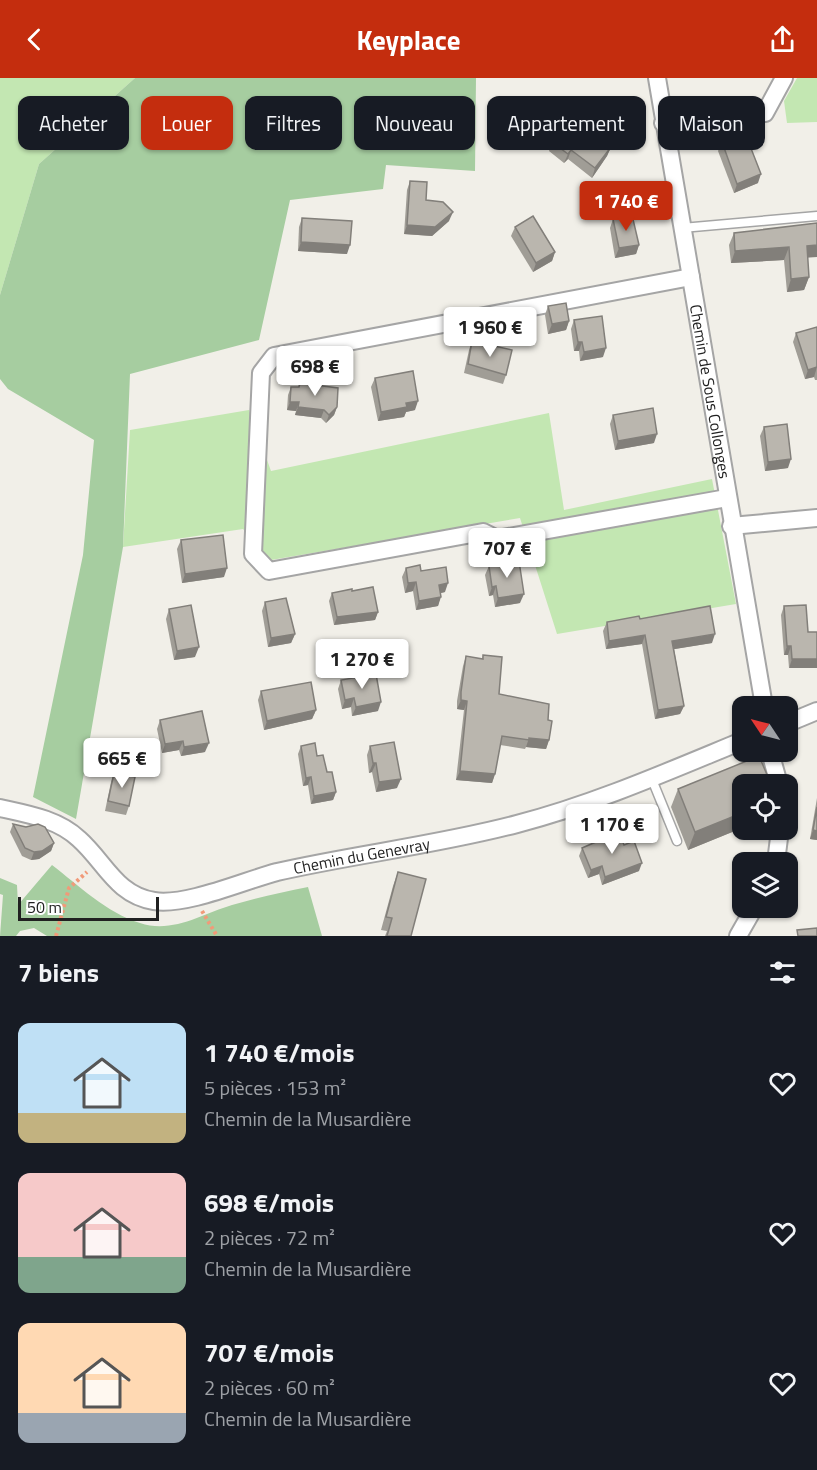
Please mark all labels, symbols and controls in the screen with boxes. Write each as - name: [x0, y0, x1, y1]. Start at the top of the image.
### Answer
- text: Keyplace: [356, 19, 461, 60]
- icon: back: [18, 23, 51, 56]
- icon: share: [766, 23, 799, 56]
- chip: Acheter: [18, 96, 129, 150]
- chip: Louer: [141, 96, 233, 150]
- chip: Filtres: [245, 96, 342, 150]
- chip: Nouveau: [354, 96, 475, 150]
- chip: Appartement: [487, 96, 646, 150]
- chip: Maison: [658, 96, 765, 150]
- pin: 1 740 €: [571, 181, 681, 232]
- text: 1 740 €: [594, 185, 658, 216]
- street label: Chemin de Sous Collonges: [684, 303, 737, 480]
- pin: 1 960 €: [435, 307, 545, 358]
- text: 1 960 €: [458, 311, 522, 342]
- pin: 698 €: [273, 346, 357, 397]
- text: 698 €: [290, 350, 340, 381]
- pin: 707 €: [465, 528, 549, 579]
- text: 707 €: [482, 532, 532, 563]
- pin: 1 270 €: [307, 639, 417, 690]
- text: 1 270 €: [330, 643, 394, 674]
- north arrow: [732, 696, 798, 762]
- map controls: [732, 696, 798, 918]
- pin: 665 €: [80, 738, 164, 789]
- text: 665 €: [97, 742, 147, 773]
- button: locate: [732, 774, 798, 840]
- pin: 1 170 €: [557, 804, 667, 855]
- text: 1 170 €: [580, 808, 644, 839]
- street label: Chemin du Genevray: [291, 831, 432, 880]
- button: layers: [732, 852, 798, 918]
- scale bar: [18, 894, 159, 922]
- text: 50 m: [27, 895, 62, 919]
- text: 7 biens: [18, 953, 99, 992]
- icon: filters: [766, 956, 799, 989]
- text: 1 740 €/mois: [204, 1033, 354, 1072]
- icon: home: [66, 1047, 138, 1119]
- icon: heart: [766, 1067, 799, 1100]
- text: 5 pièces · 153 m²: [204, 1072, 346, 1103]
- text: Chemin de la Musardière: [204, 1103, 411, 1134]
- text: 698 €/mois: [204, 1183, 334, 1222]
- icon: home: [66, 1197, 138, 1269]
- icon: heart: [766, 1217, 799, 1250]
- text: 2 pièces · 72 m²: [204, 1222, 335, 1253]
- text: Chemin de la Musardière: [204, 1253, 411, 1284]
- text: 707 €/mois: [204, 1333, 334, 1372]
- icon: home: [66, 1347, 138, 1419]
- icon: heart: [766, 1367, 799, 1400]
- text: 2 pièces · 60 m²: [204, 1372, 335, 1403]
- text: Chemin de la Musardière: [204, 1403, 411, 1434]

